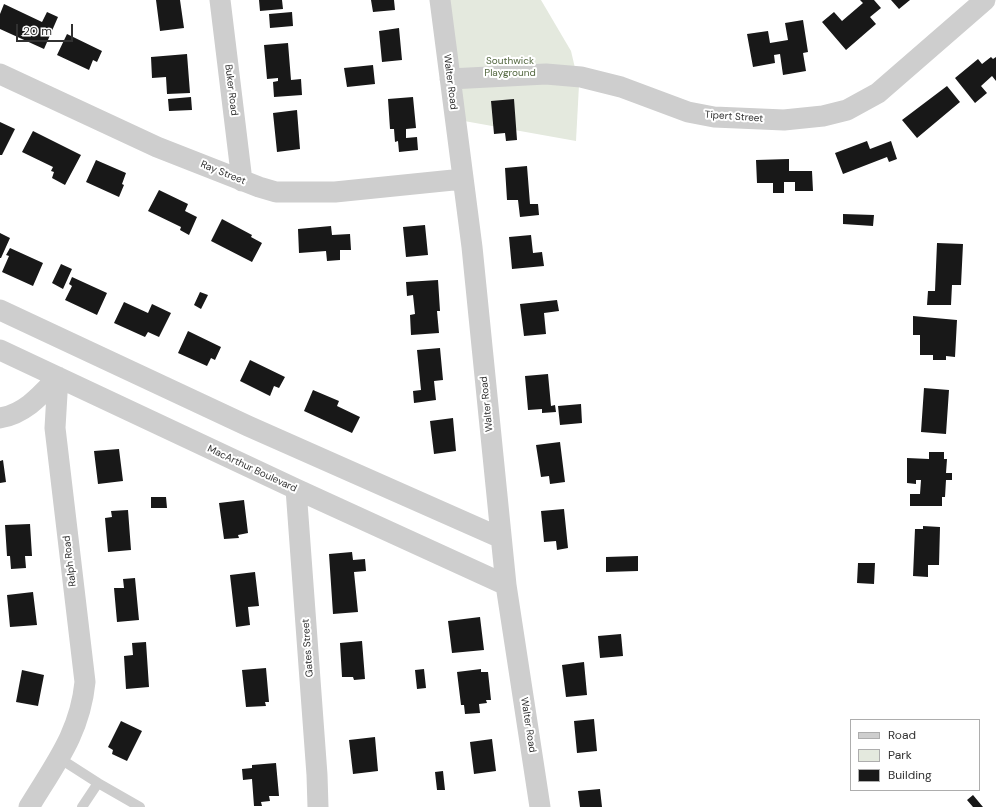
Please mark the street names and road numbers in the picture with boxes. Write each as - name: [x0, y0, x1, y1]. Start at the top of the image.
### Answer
- street label: Walter Road: [441, 53, 459, 111]
- street label: Buker Road: [222, 64, 240, 116]
- street label: Tipert Street: [704, 109, 764, 125]
- street label: Ray Street: [199, 159, 247, 187]
- street label: Walter Road: [478, 376, 496, 432]
- street label: MacArthur Boulevard: [205, 443, 299, 495]
- street label: Ralph Road: [61, 535, 79, 587]
- street label: Gates Street: [300, 618, 316, 678]
- street label: Walter Road: [518, 696, 538, 754]

